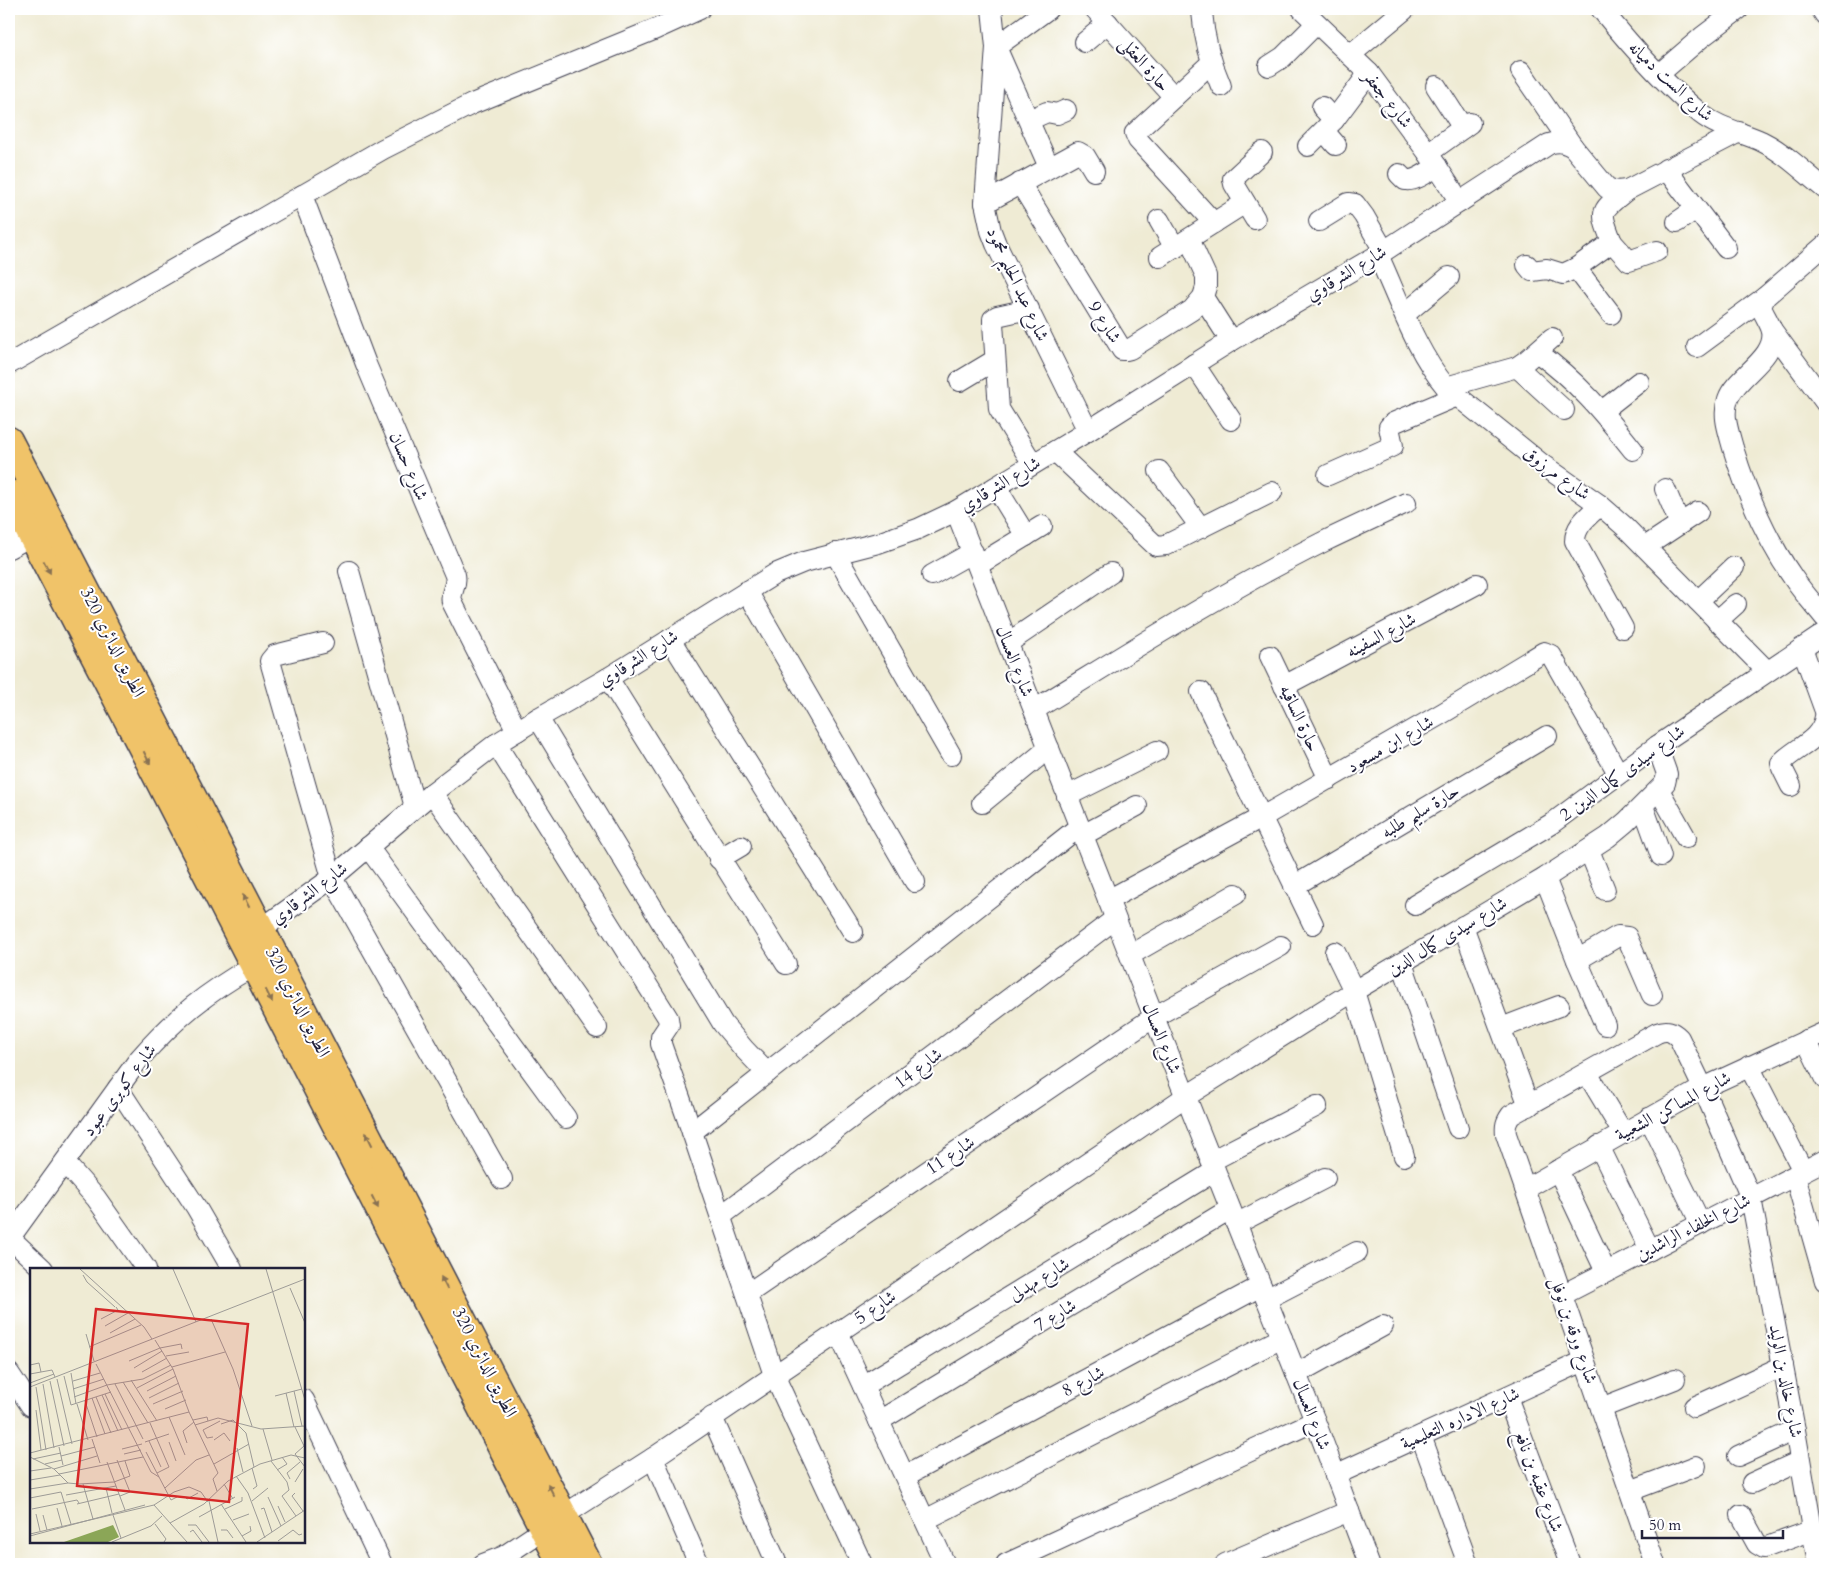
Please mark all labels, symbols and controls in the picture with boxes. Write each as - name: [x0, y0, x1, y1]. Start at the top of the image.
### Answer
- street label: حارة العقلى: [1113, 31, 1176, 97]
- street label: شارع الست دميانه: [1621, 35, 1719, 129]
- street label: شارع جعفر: [1354, 63, 1418, 135]
- street label: شارع عبد الحليم محمود: [976, 223, 1055, 348]
- street label: شارع الشرقاوي: [1301, 239, 1392, 309]
- street label: شارع 9: [1080, 296, 1127, 349]
- street label: شارع حسان: [381, 428, 434, 505]
- street label: شارع مرزوق: [1517, 440, 1595, 508]
- street label: شارع الشرقاوي: [955, 450, 1046, 520]
- one-way arrow: [43, 560, 52, 574]
- street label: الطريق الدائري 320: [72, 583, 151, 703]
- street label: شارع السفينه: [1342, 607, 1421, 666]
- street label: شارع العسال: [988, 622, 1040, 701]
- street label: شارع الشرقاوي: [593, 624, 684, 695]
- street label: حارة الساقيه: [1273, 680, 1326, 756]
- street label: شارع ابن مسعود: [1342, 710, 1439, 781]
- street label: شارع سيدى كمال الدين 2: [1554, 719, 1691, 829]
- one-way arrow: [143, 750, 151, 765]
- street label: حارة سليم طلبه: [1376, 778, 1467, 849]
- street label: شارع الشرقاوي: [266, 856, 354, 932]
- street label: شارع سيدى كمال الدين: [1383, 891, 1513, 984]
- one-way arrow: [242, 894, 250, 909]
- street label: الطريق الدائري 320: [257, 943, 336, 1063]
- one-way arrow: [265, 988, 273, 1003]
- street label: شارع العسال: [1134, 999, 1187, 1078]
- street label: شارع كوبرى عبود: [76, 1039, 164, 1143]
- street label: شارع 14: [889, 1042, 949, 1096]
- street label: شارع المساكن الشعبية: [1611, 1065, 1737, 1149]
- street label: شارع 11: [921, 1130, 981, 1183]
- one-way arrow: [365, 1132, 373, 1146]
- street label: شارع الخلفاء الراشدين: [1631, 1188, 1756, 1269]
- one-way arrow: [371, 1195, 379, 1210]
- street label: شارع مهدلى: [1004, 1251, 1075, 1309]
- inset map: [30, 1268, 305, 1543]
- street label: شارع ورقه بن نوفل: [1542, 1273, 1604, 1388]
- one-way arrow: [440, 1276, 448, 1291]
- street label: شارع 5: [850, 1284, 902, 1332]
- street label: شارع 7: [1029, 1293, 1082, 1340]
- street label: الطريق الدائري 320: [444, 1303, 523, 1423]
- street label: شارع خالد بن الوليد: [1760, 1322, 1809, 1440]
- street label: شارع 8: [1057, 1360, 1110, 1405]
- street label: شارع العسال: [1285, 1375, 1337, 1454]
- street label: شارع الاداره التعليمية: [1397, 1381, 1524, 1458]
- street label: شارع عقبه بن نافع: [1505, 1427, 1569, 1537]
- one-way arrow: [547, 1483, 555, 1497]
- scale bar: [1642, 1508, 1783, 1540]
- text: 50 m: [1649, 1515, 1681, 1535]

